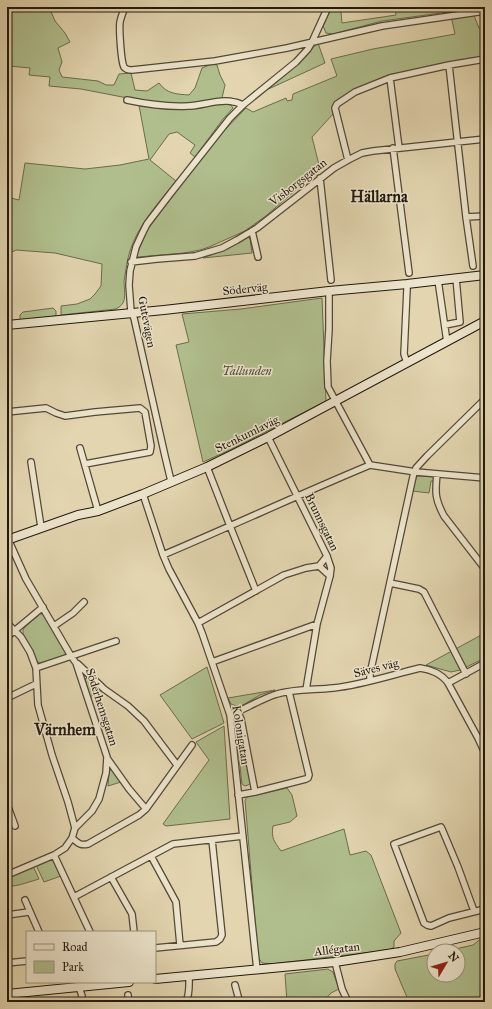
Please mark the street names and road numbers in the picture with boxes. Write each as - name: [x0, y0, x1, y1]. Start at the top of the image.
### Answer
- street label: Visborgsgatan: [266, 155, 330, 210]
- street label: Söderväg: [222, 280, 269, 299]
- street label: Gutevägen: [134, 295, 159, 350]
- street label: Stenkumlaväg: [213, 412, 282, 456]
- street label: Brunnsgatan: [301, 491, 342, 554]
- street label: Säves väg: [352, 656, 401, 681]
- street label: Söderhemsgatan: [82, 666, 121, 748]
- street label: Kolonigatan: [228, 704, 253, 766]
- street label: Allégatan: [312, 939, 361, 960]

